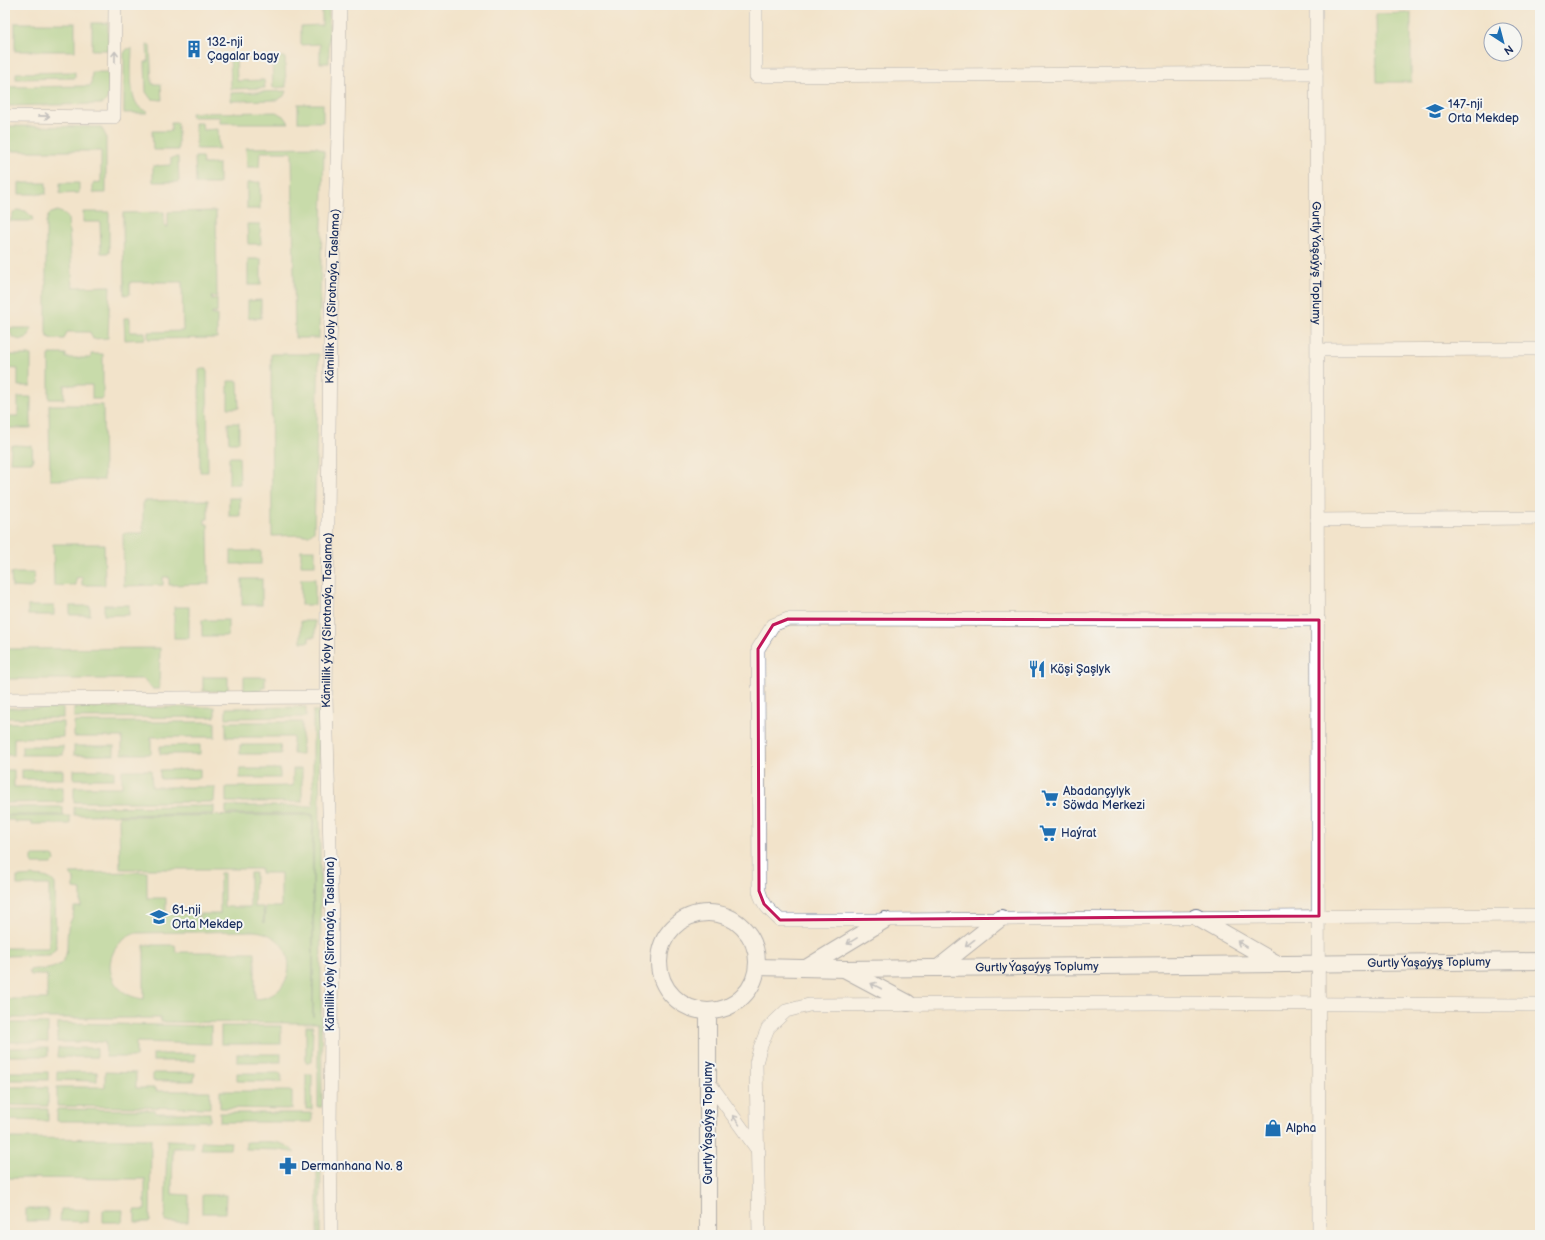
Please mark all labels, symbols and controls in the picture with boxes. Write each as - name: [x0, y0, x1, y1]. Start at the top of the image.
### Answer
- north arrow: [1483, 22, 1523, 62]
- place label: 132-nji Çagalar bagy: [207, 35, 279, 64]
- building icon: 132-nji Çagalar bagy: [184, 39, 204, 59]
- text: N: [1501, 42, 1516, 57]
- one-way arrow: [111, 51, 119, 64]
- place label: 147-nji Orta Mekdep: [1448, 97, 1519, 126]
- school or university icon: 147-nji Orta Mekdep: [1425, 101, 1445, 121]
- one-way arrow: [37, 112, 50, 120]
- street label: Gurtly Ýaşaýyş Toplumy: [1309, 201, 1326, 325]
- street label: Kämillik ýoly (Sirotnaýa, Taslama): [322, 208, 343, 384]
- street label: Kämillik ýoly (Sirotnaýa, Taslama): [318, 532, 335, 708]
- restaurant icon: Köşi Şaşlyk: [1027, 659, 1047, 679]
- place label: Köşi Şaşlyk: [1050, 662, 1110, 677]
- place label: Abadançylyk Söwda Merkezi: [1063, 784, 1145, 813]
- supermarket icon: Abadançylyk Söwda Merkezi: [1040, 788, 1060, 808]
- supermarket icon: Haýrat: [1038, 823, 1058, 843]
- place label: Haýrat: [1061, 826, 1097, 841]
- street label: Kämillik ýoly (Sirotnaýa, Taslama): [323, 856, 338, 1032]
- place label: 61-nji Orta Mekdep: [172, 903, 243, 932]
- school or university icon: 61-nji Orta Mekdep: [149, 907, 169, 927]
- one-way arrow: [846, 937, 858, 945]
- one-way arrow: [965, 938, 976, 947]
- one-way arrow: [1237, 939, 1249, 947]
- street label: Gurtly Ýaşaýyş Toplumy: [1367, 953, 1491, 970]
- street label: Gurtly Ýaşaýyş Toplumy: [975, 958, 1099, 975]
- one-way arrow: [870, 982, 882, 990]
- street label: Gurtly Ýaşaýyş Toplumy: [699, 1061, 716, 1185]
- one-way arrow: [732, 1115, 740, 1126]
- shop icon: Alpha: [1263, 1118, 1283, 1138]
- place label: Alpha: [1286, 1121, 1317, 1136]
- pharmacy icon: Dermanhana No. 8: [278, 1156, 298, 1176]
- place label: Dermanhana No. 8: [301, 1159, 403, 1174]

